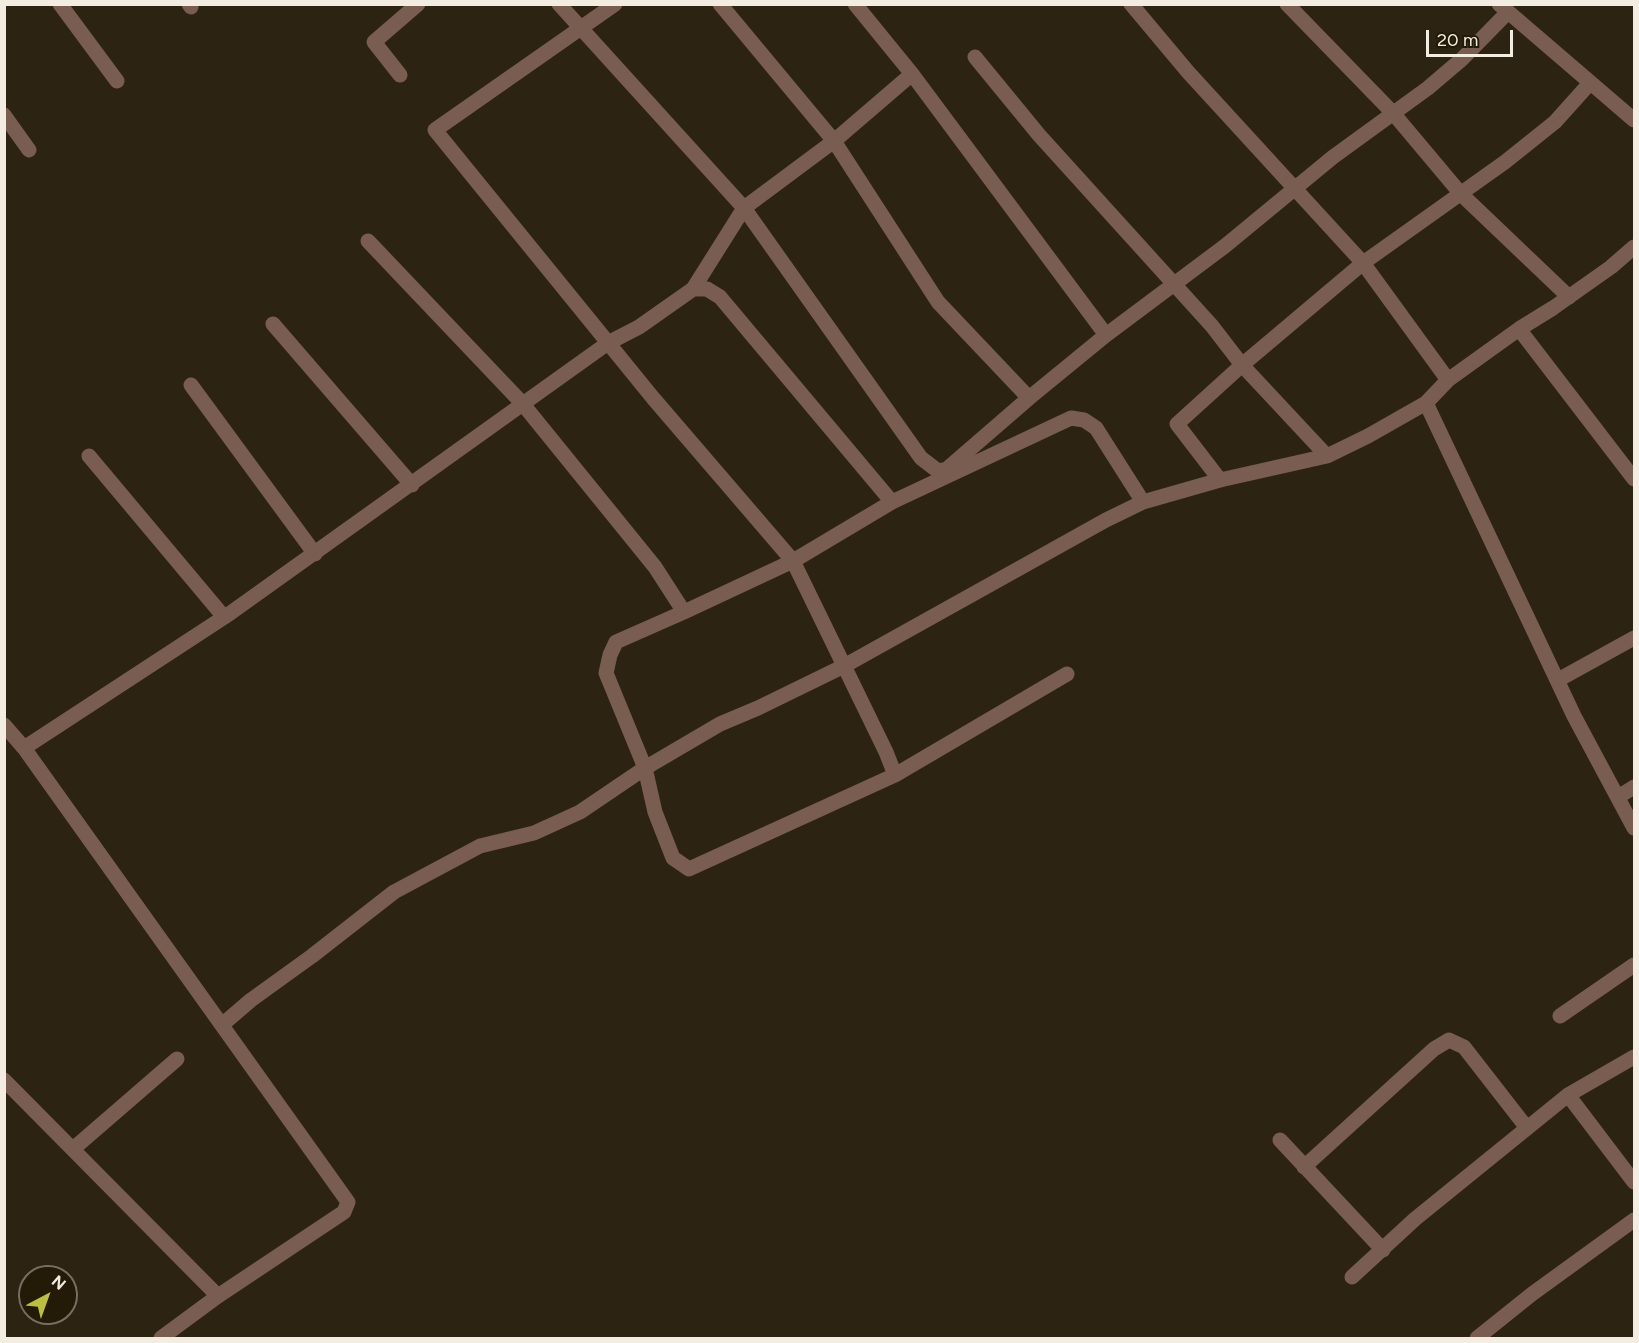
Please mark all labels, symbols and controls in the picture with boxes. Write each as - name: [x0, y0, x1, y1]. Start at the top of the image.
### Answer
- scale bar: [1429, 18, 1516, 56]
- text: 20 m: [1437, 29, 1478, 51]
- north arrow: [18, 1265, 78, 1325]
- text: N: [48, 1271, 70, 1294]

